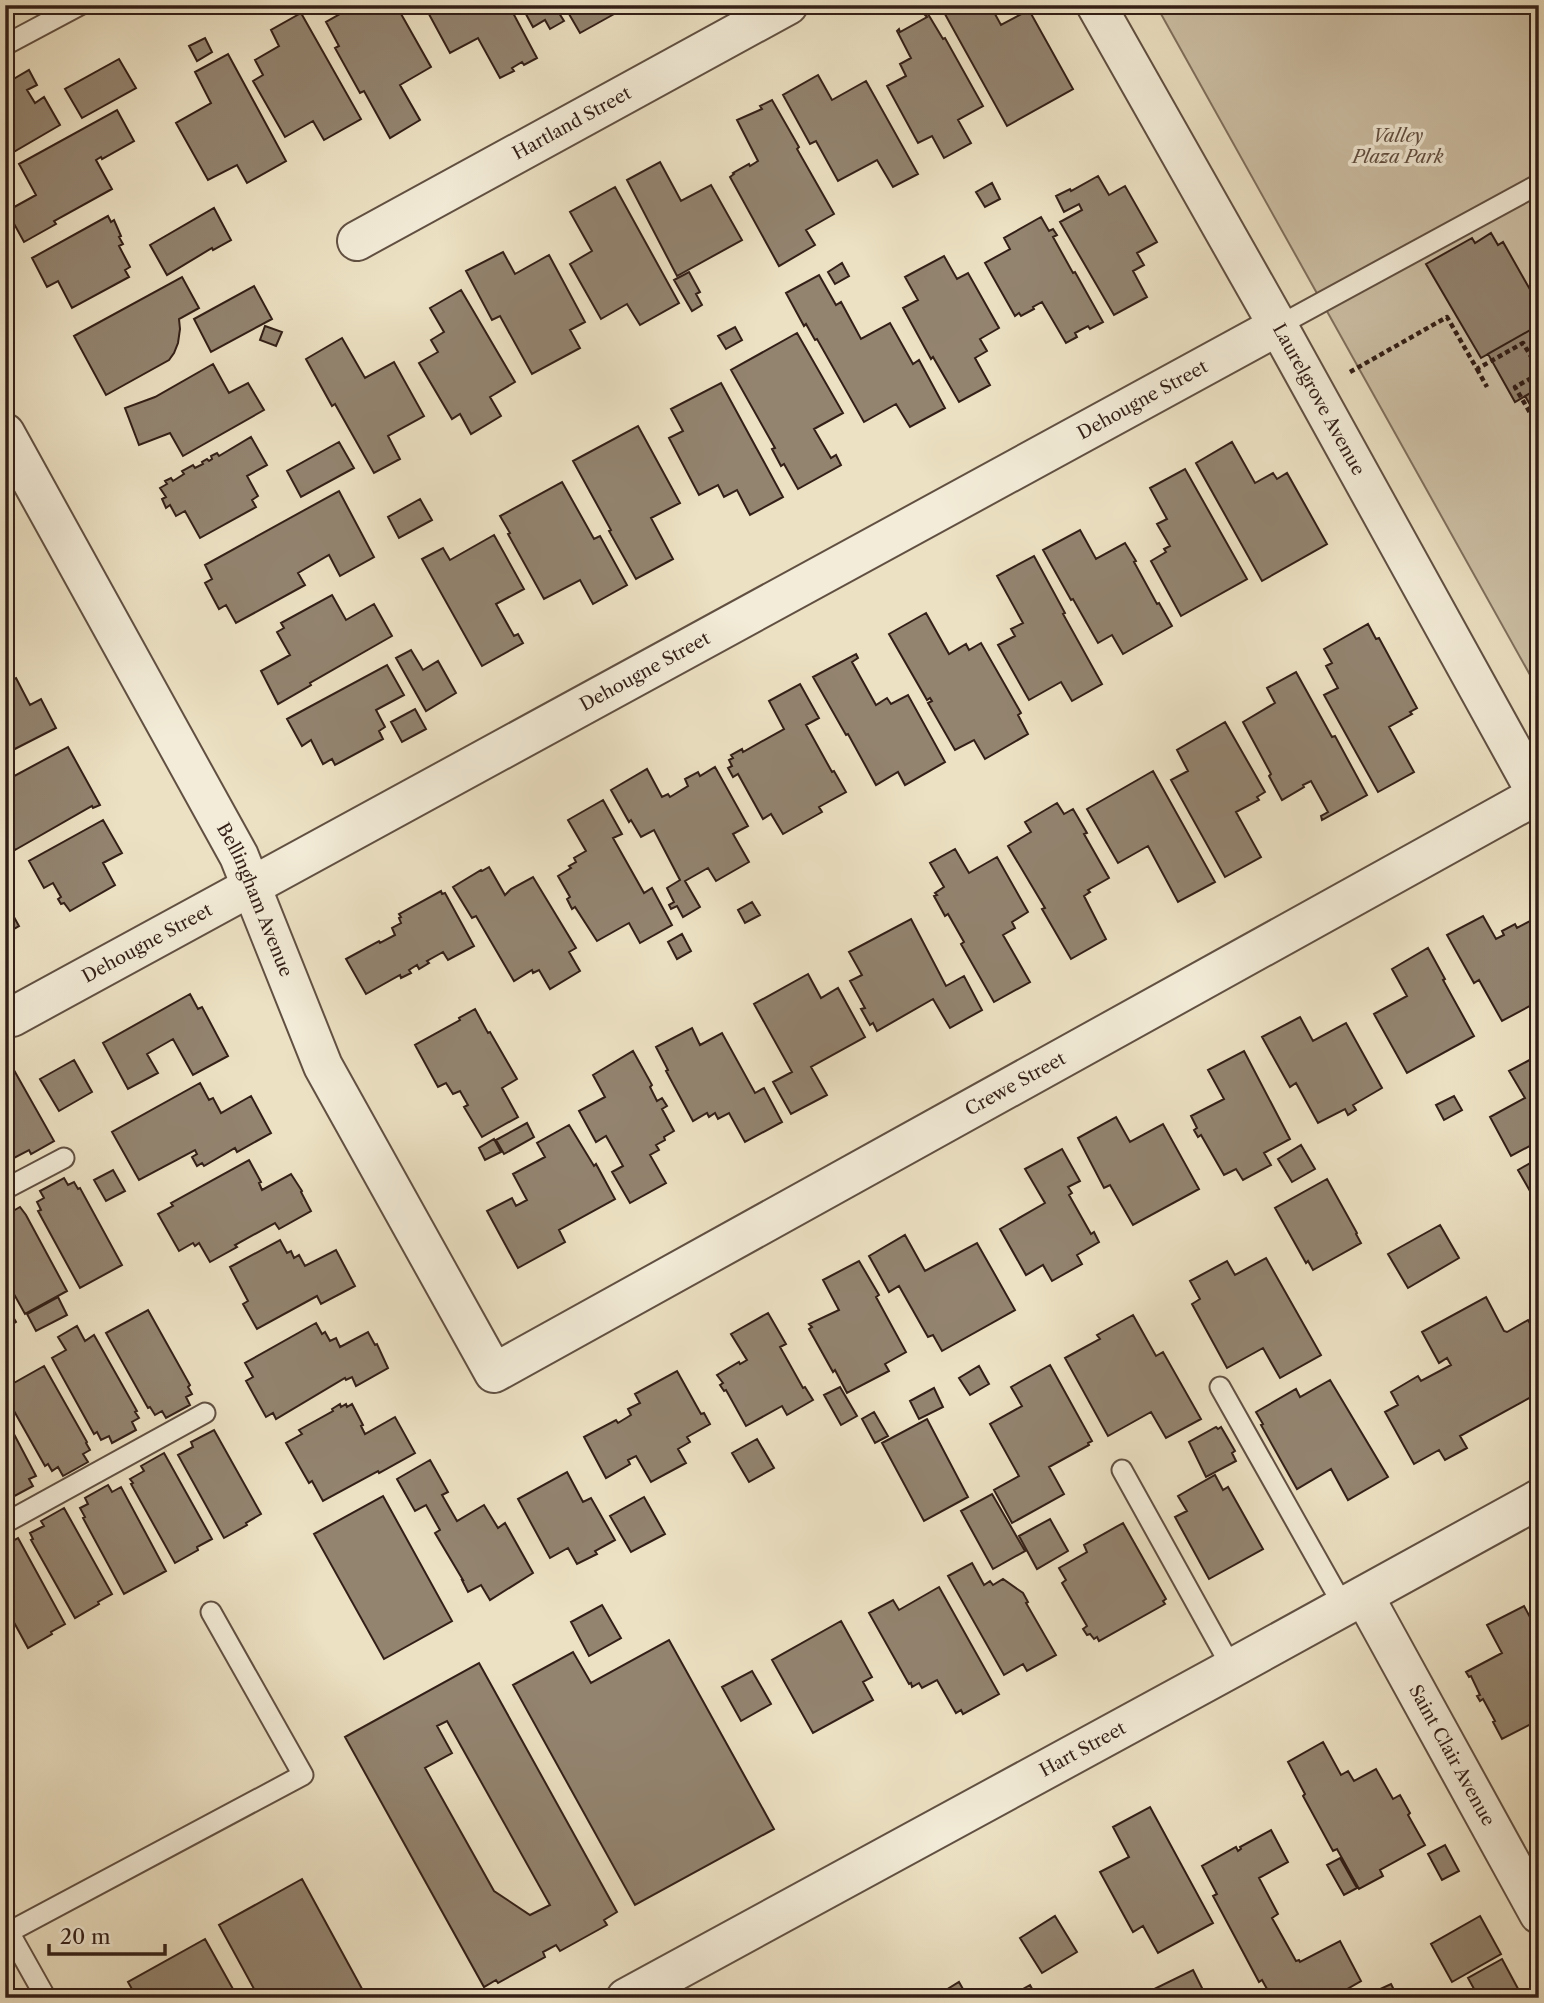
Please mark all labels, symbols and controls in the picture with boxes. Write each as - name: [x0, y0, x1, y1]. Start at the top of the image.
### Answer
- street label: Hartland Street: [509, 82, 636, 165]
- park label: Valley Plaza Park: [1351, 125, 1444, 168]
- street label: Laurelgrove Avenue: [1268, 320, 1369, 479]
- street label: Dehougne Street: [1074, 355, 1212, 444]
- street label: Dehougne Street: [576, 627, 714, 716]
- street label: Bellingham Avenue: [212, 819, 297, 980]
- street label: Dehougne Street: [78, 899, 217, 988]
- street label: Crewe Street: [961, 1047, 1070, 1121]
- street label: Saint Clair Avenue: [1404, 1681, 1499, 1830]
- street label: Hart Street: [1036, 1717, 1130, 1782]
- scale bar: [49, 1912, 164, 1956]
- text: 20 m: [60, 1924, 111, 1949]

